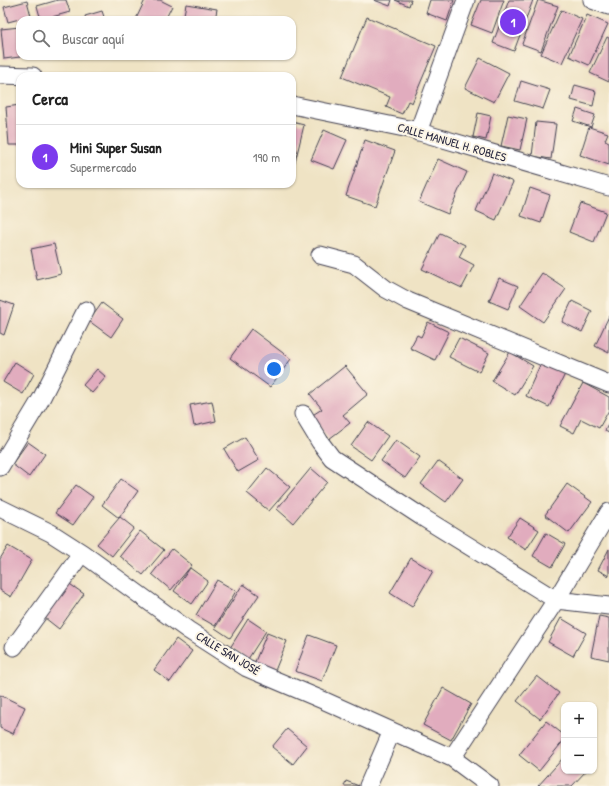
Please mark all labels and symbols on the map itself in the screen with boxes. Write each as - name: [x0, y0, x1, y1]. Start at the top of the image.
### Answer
- pin: 1: [500, 7, 526, 37]
- street label: CALLE MANUEL H. ROBLES: [396, 118, 509, 166]
- your location: [264, 359, 284, 379]
- street label: CALLE SAN JOSÉ: [193, 627, 264, 679]

